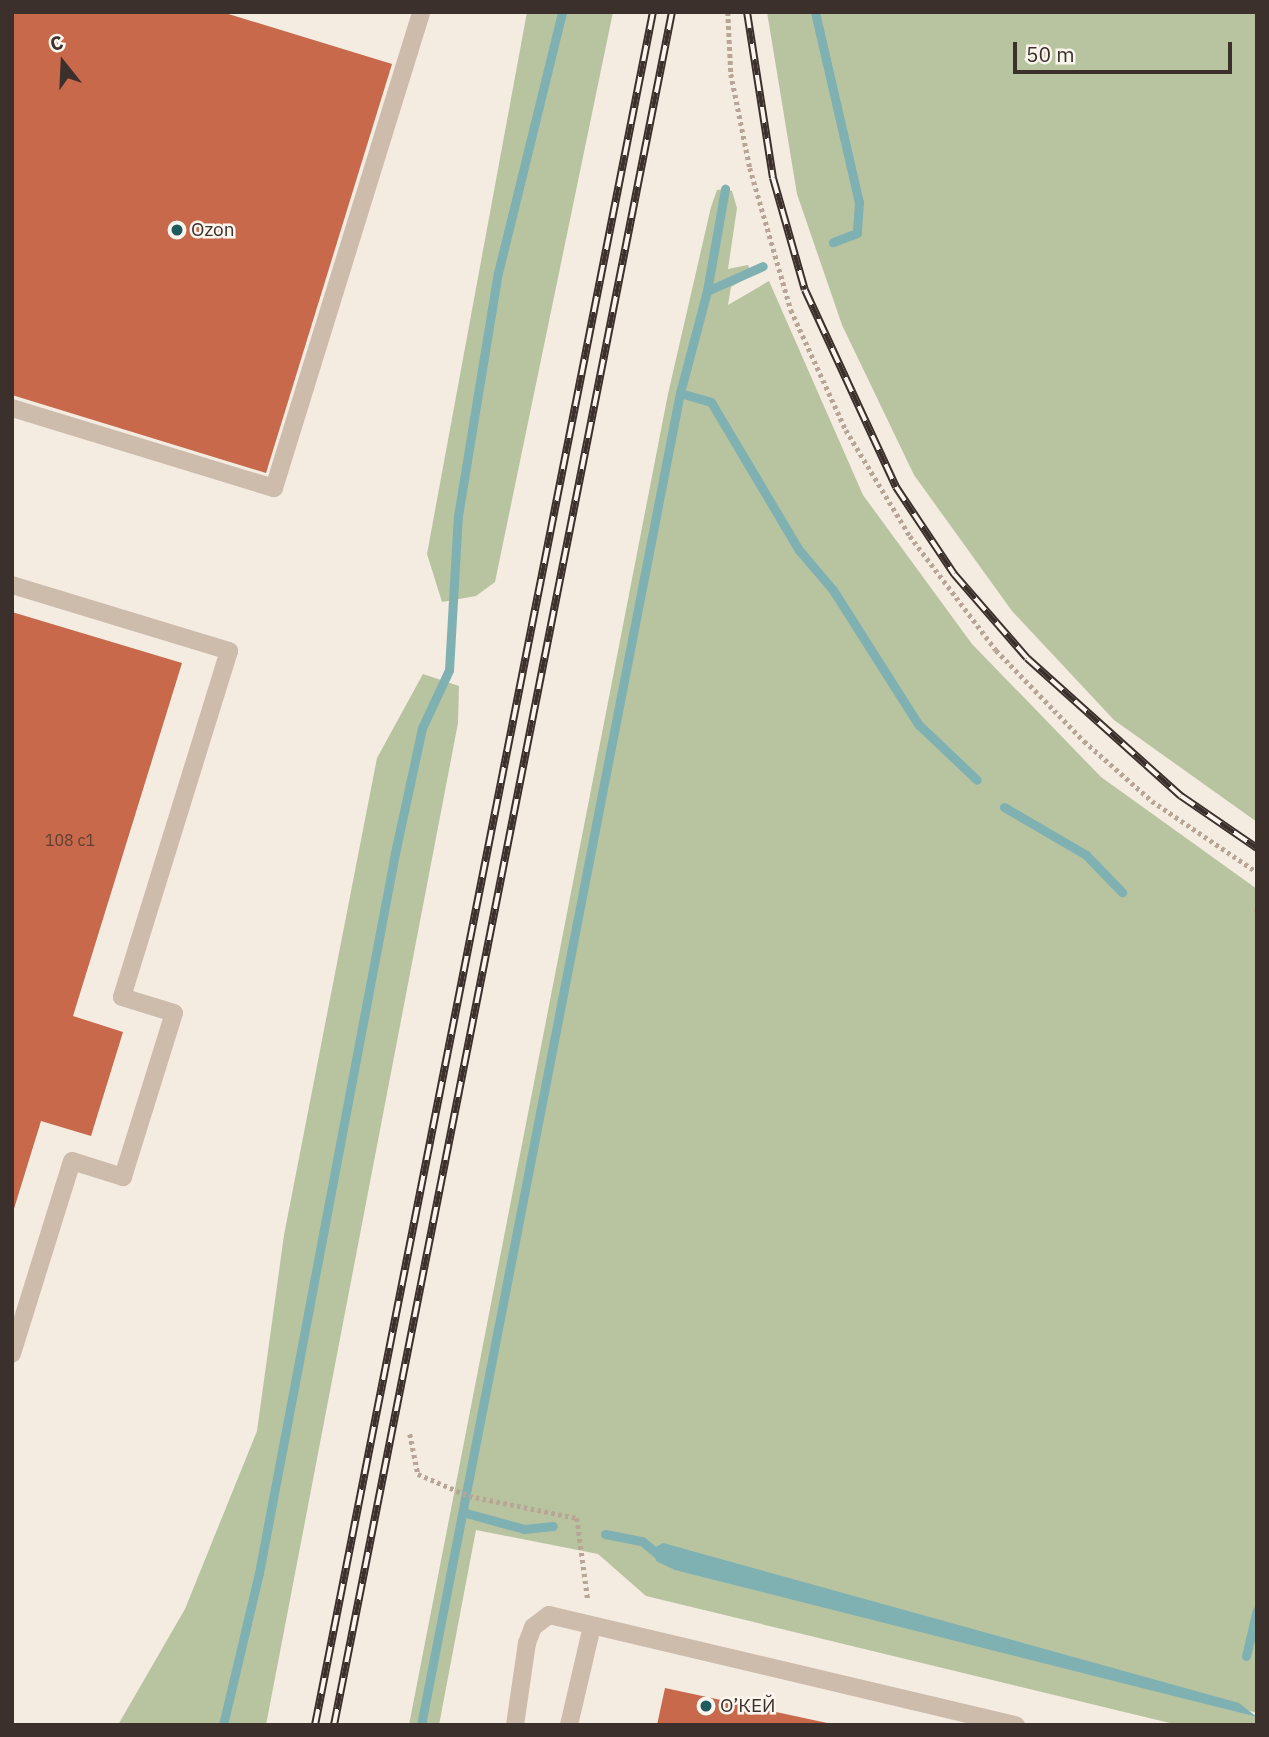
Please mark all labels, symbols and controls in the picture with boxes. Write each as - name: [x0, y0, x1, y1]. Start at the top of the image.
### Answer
- north arrow: [28, 28, 98, 98]
- scale bar: [1017, 28, 1236, 72]
- text: С: [47, 30, 66, 56]
- text: 50 m: [1026, 40, 1075, 68]
- place label: Ozon: [191, 219, 235, 241]
- marker: Ozon: [169, 222, 185, 238]
- house number: 108 с1: [45, 830, 95, 850]
- place label: О’КЕЙ: [720, 1695, 775, 1717]
- marker: О’КЕЙ: [698, 1698, 714, 1714]

